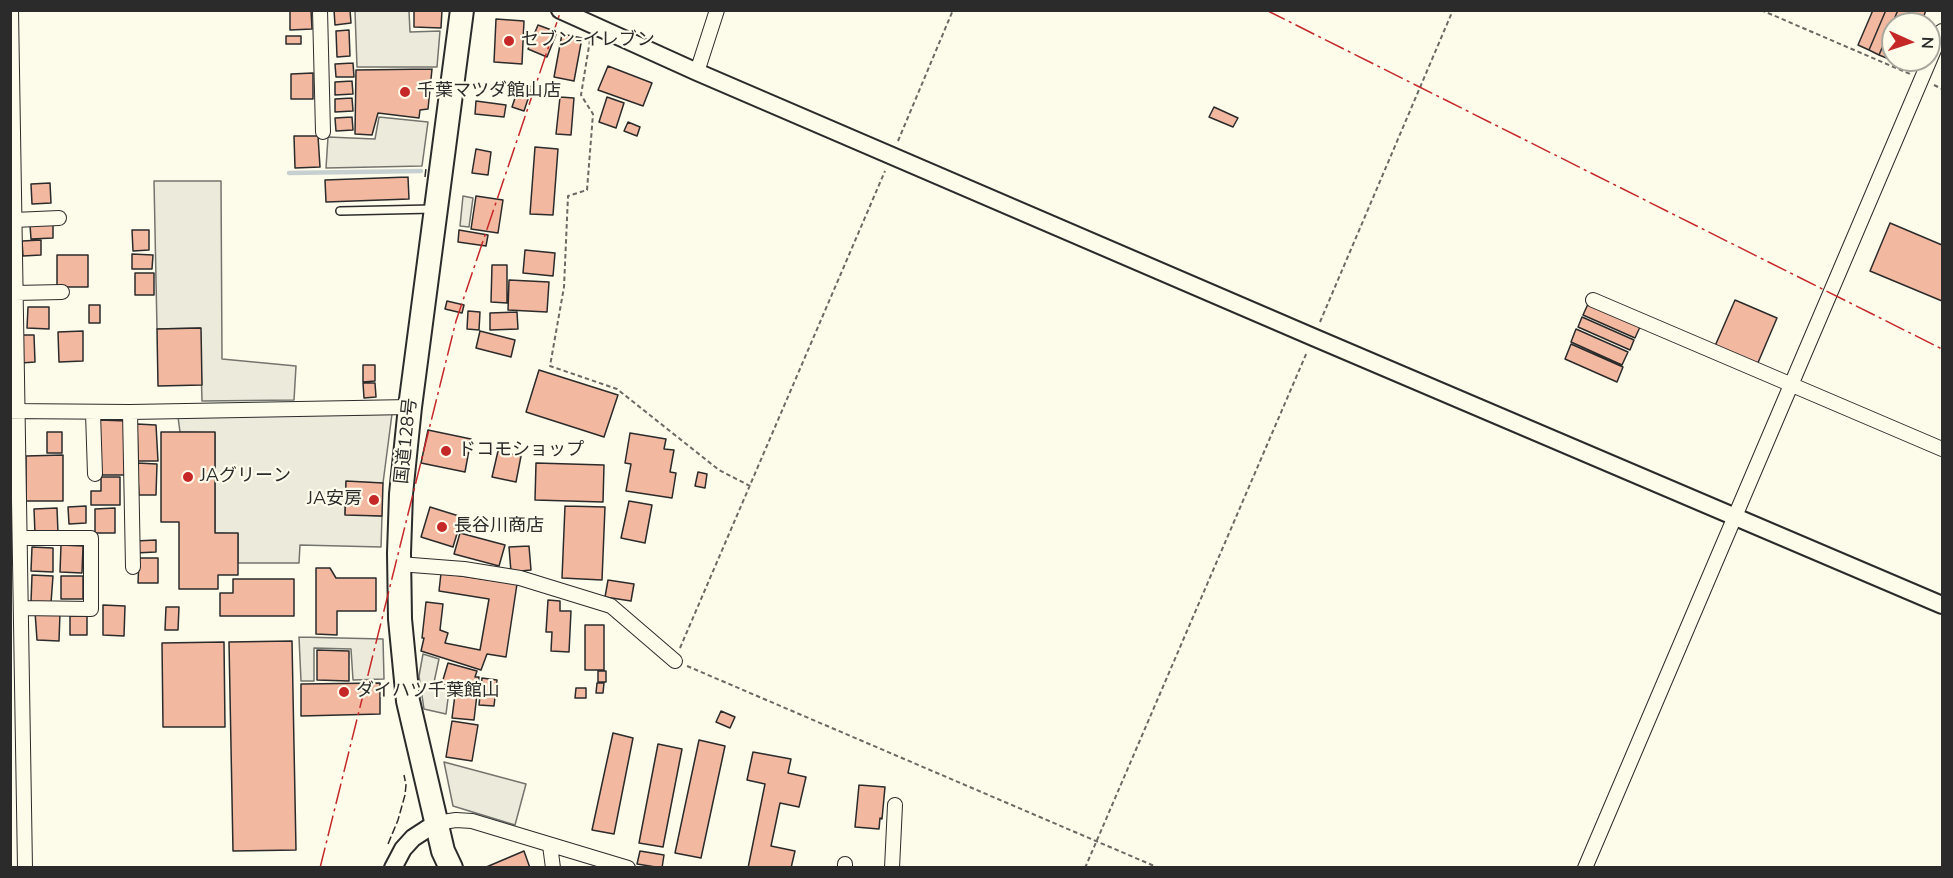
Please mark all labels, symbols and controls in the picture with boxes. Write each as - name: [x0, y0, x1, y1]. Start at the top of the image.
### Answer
- north arrow: [1881, 12, 1941, 72]
- place label: セブン-イレブン: [521, 30, 655, 52]
- marker: セブン-イレブン: [502, 34, 516, 48]
- text: N: [1916, 36, 1938, 49]
- place label: 千葉マツダ館山店: [417, 81, 561, 103]
- marker: 千葉マツダ館山店: [398, 85, 412, 99]
- street label: 国道128号: [392, 397, 422, 485]
- place label: ドコモショップ: [458, 440, 584, 462]
- marker: ドコモショップ: [439, 444, 453, 458]
- place label: JAグリーン: [200, 466, 291, 488]
- marker: JAグリーン: [181, 470, 195, 484]
- place label: JA安房: [307, 489, 362, 511]
- marker: JA安房: [367, 493, 381, 507]
- place label: 長谷川商店: [454, 516, 544, 538]
- marker: 長谷川商店: [435, 520, 449, 534]
- place label: ダイハツ千葉館山: [356, 681, 500, 703]
- marker: ダイハツ千葉館山: [337, 685, 351, 699]

